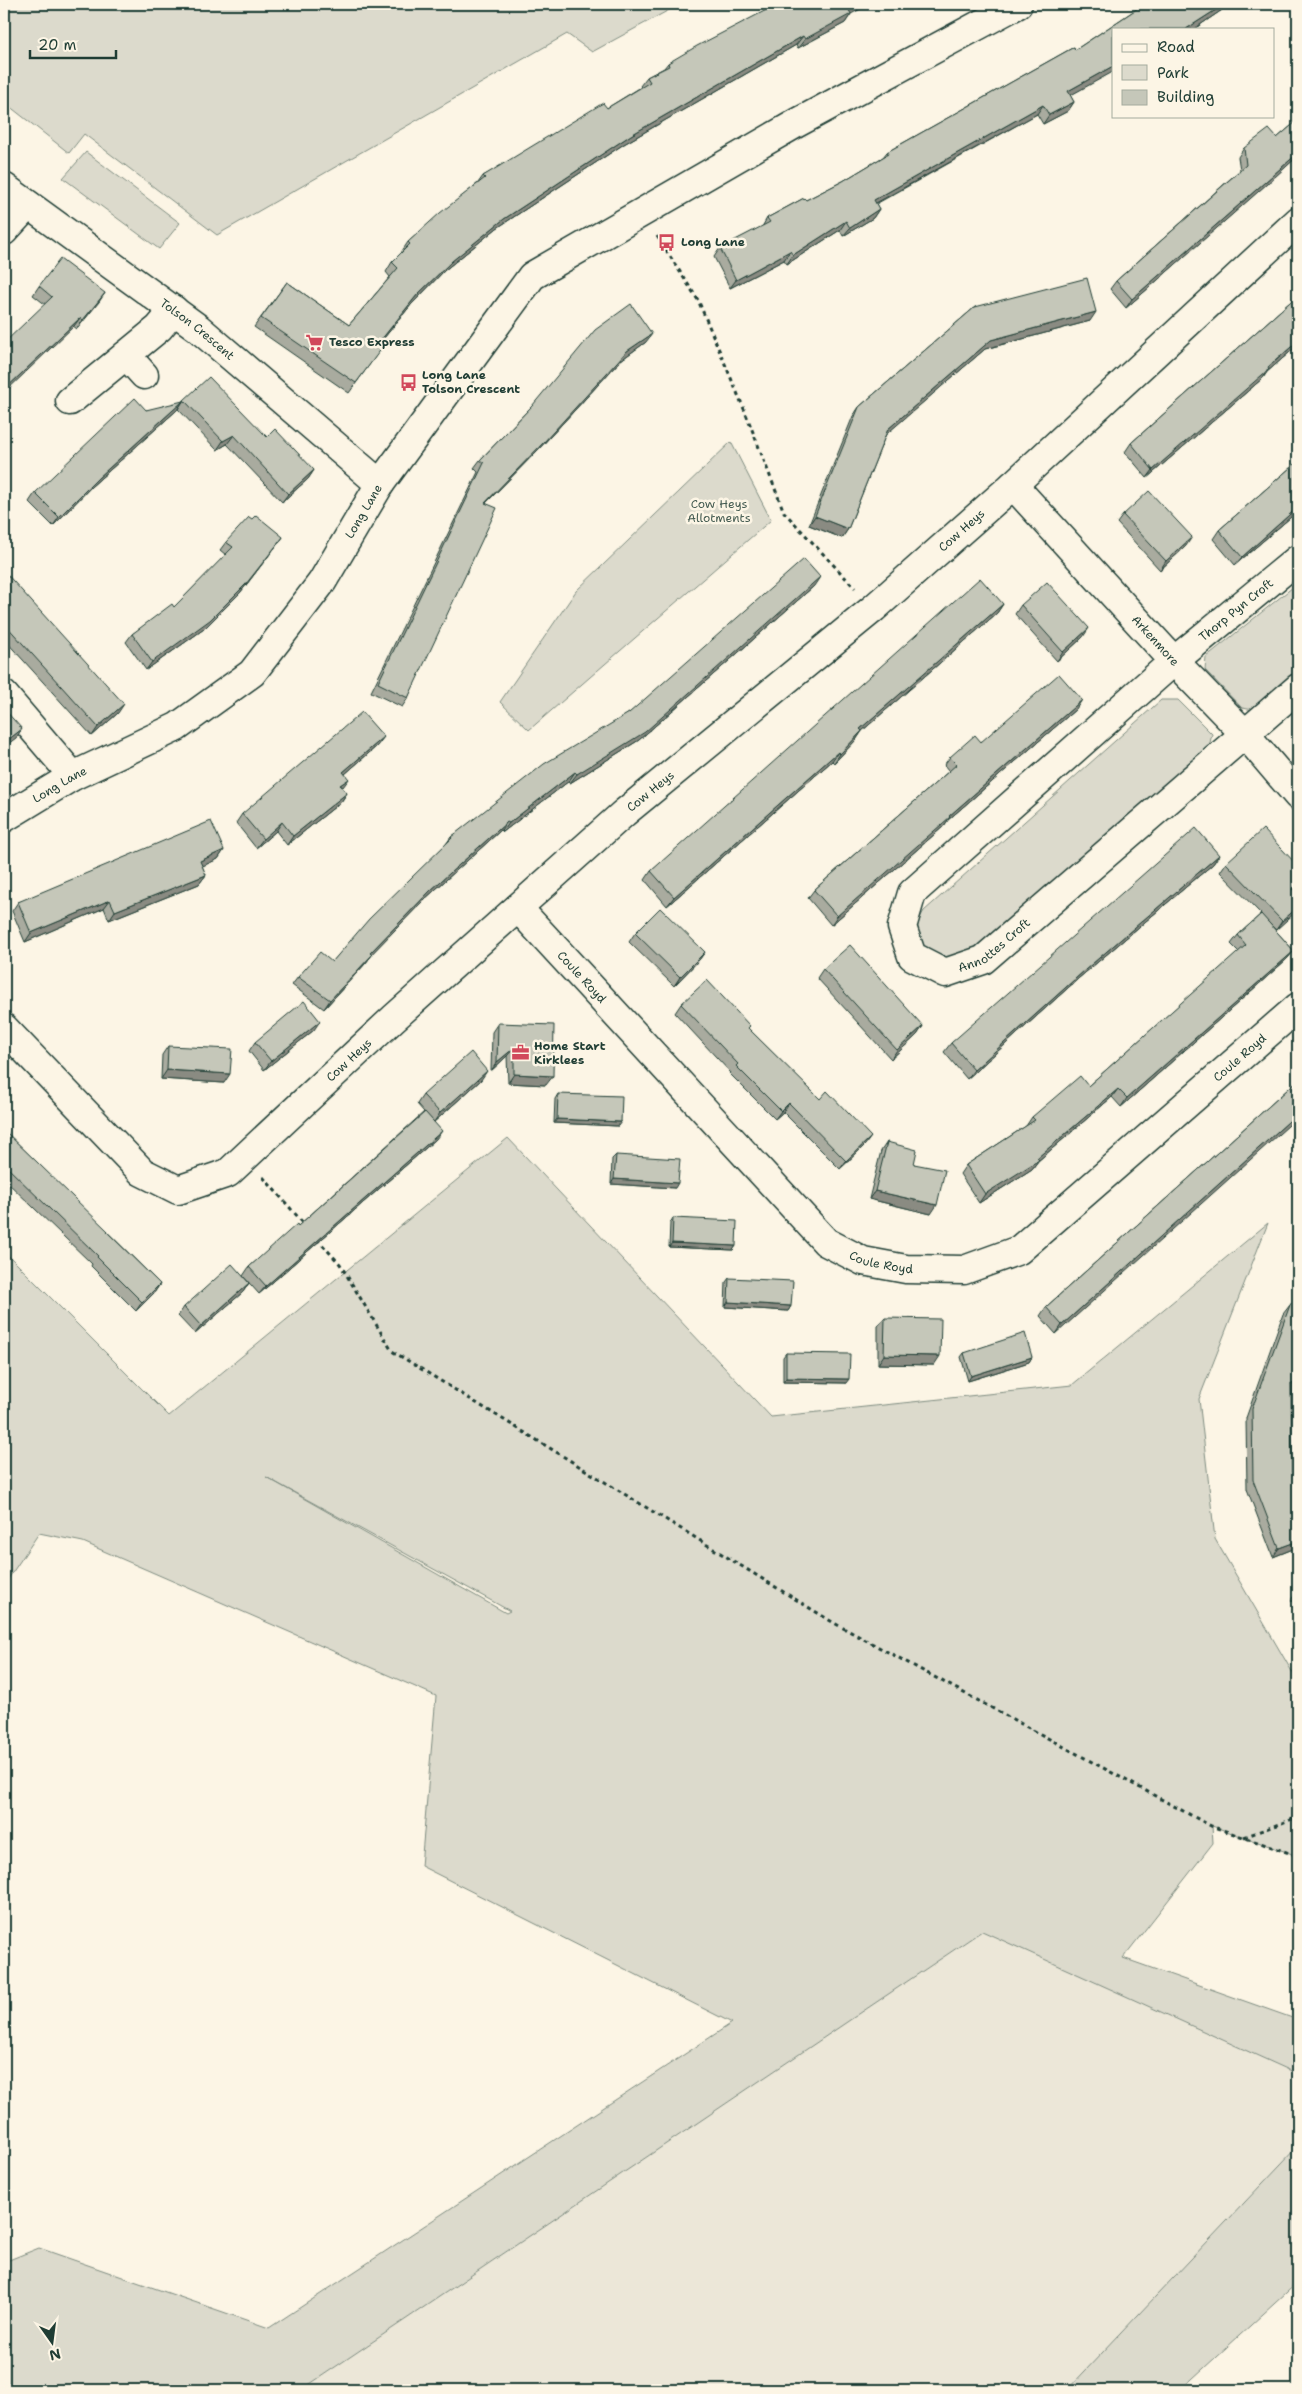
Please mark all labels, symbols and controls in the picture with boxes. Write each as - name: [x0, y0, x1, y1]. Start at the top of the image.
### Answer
- scale bar: [30, 28, 116, 60]
- legend: [1112, 28, 1274, 118]
- text: 20 m: [38, 35, 77, 55]
- text: Road: [1157, 37, 1195, 57]
- text: Park: [1157, 63, 1189, 83]
- text: Building: [1157, 87, 1214, 107]
- bus stop icon: Long Lane: [657, 232, 677, 252]
- place label: Long Lane: [681, 234, 745, 250]
- street label: Tolson Crescent: [157, 295, 238, 364]
- supermarket icon: Tesco Express: [305, 332, 325, 352]
- place label: Tesco Express: [329, 334, 415, 350]
- place label: Long Lane Tolson Crescent: [422, 367, 520, 397]
- bus stop icon: Long Lane Tolson Crescent: [398, 372, 418, 392]
- street label: Long Lane: [342, 481, 386, 541]
- park label: Cow Heys Allotments: [687, 496, 751, 526]
- street label: Cow Heys: [935, 506, 988, 555]
- street label: Thorp Pyn Croft: [1195, 575, 1277, 645]
- street label: Arkenmore: [1128, 612, 1183, 670]
- street label: Long Lane: [30, 763, 90, 807]
- street label: Cow Heys: [623, 767, 678, 815]
- street label: Annottes Croft: [956, 915, 1034, 976]
- street label: Coule Royd: [554, 948, 610, 1007]
- street label: Coule Royd: [1210, 1030, 1270, 1085]
- street label: Cow Heys: [323, 1035, 375, 1085]
- place label: Home Start Kirklees: [534, 1038, 606, 1068]
- office icon: Home Start Kirklees: [510, 1043, 530, 1063]
- street label: Coule Royd: [846, 1247, 914, 1277]
- north arrow: [28, 2316, 78, 2366]
- text: N: [48, 2345, 63, 2365]

